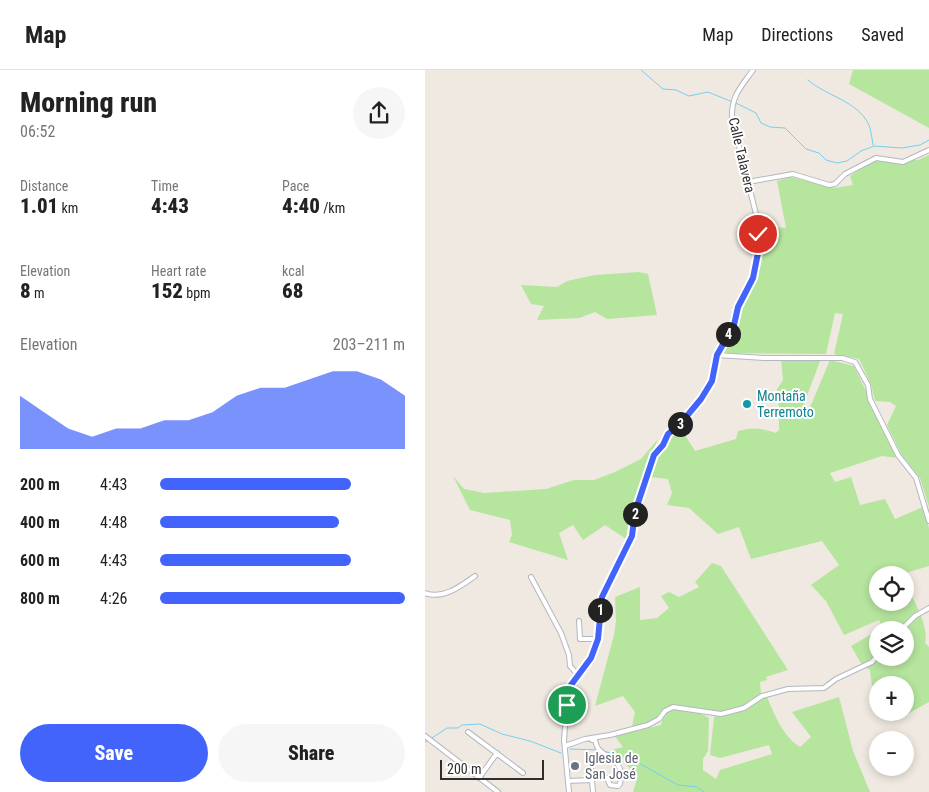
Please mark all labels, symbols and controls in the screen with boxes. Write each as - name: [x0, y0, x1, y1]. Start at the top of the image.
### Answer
- text: Map: [25, 21, 66, 49]
- text: Map: [702, 24, 733, 45]
- text: Directions: [761, 24, 833, 45]
- text: Saved: [861, 24, 904, 45]
- text: Morning run: [20, 86, 157, 119]
- button: share: [353, 87, 405, 139]
- street label: Calle Talavera: [726, 116, 758, 194]
- text: 06:52: [20, 122, 55, 141]
- text: Distance: [20, 178, 68, 194]
- text: Time: [151, 178, 179, 194]
- text: Pace: [282, 178, 309, 194]
- text: 1.01: [20, 194, 58, 218]
- text: 4:43: [151, 194, 189, 218]
- text: 4:40: [282, 194, 320, 218]
- text: km: [58, 200, 78, 216]
- text: /km: [320, 200, 345, 216]
- pin: [737, 213, 779, 255]
- icon: check: [744, 220, 772, 248]
- text: Elevation: [20, 263, 70, 279]
- text: Heart rate: [151, 263, 206, 279]
- text: kcal: [282, 263, 305, 279]
- text: 8: [20, 279, 31, 303]
- text: 152: [151, 279, 183, 303]
- text: 68: [282, 279, 303, 303]
- text: m: [31, 285, 44, 301]
- text: bpm: [183, 285, 211, 301]
- pin: 4: [715, 322, 741, 346]
- text: 4: [725, 326, 732, 342]
- text: Elevation: [20, 335, 78, 354]
- text: 203–211 m: [333, 335, 405, 354]
- place label: Montaña Terremoto: [757, 388, 814, 420]
- marker: Montaña Terremoto: [741, 398, 753, 410]
- pin: 3: [667, 412, 693, 436]
- text: 3: [677, 416, 684, 432]
- text: 200 m: [20, 475, 60, 494]
- text: 4:43: [100, 475, 127, 494]
- pin: 2: [623, 502, 647, 526]
- text: 2: [632, 506, 639, 522]
- text: 400 m: [20, 513, 60, 532]
- text: 4:48: [100, 513, 127, 532]
- text: 600 m: [20, 551, 60, 570]
- text: 4:43: [100, 551, 127, 570]
- map controls: [869, 566, 914, 776]
- button: locate: [869, 566, 914, 611]
- text: 800 m: [20, 589, 60, 608]
- text: 4:26: [100, 589, 127, 608]
- pin: 1: [587, 598, 613, 622]
- text: 1: [597, 602, 604, 618]
- button: layers: [869, 621, 914, 666]
- button: +: [869, 676, 914, 721]
- pin: [546, 684, 588, 726]
- icon: arrive: [553, 691, 581, 719]
- button: Save: [20, 724, 208, 782]
- button: Share: [218, 724, 405, 782]
- button: −: [869, 731, 914, 776]
- place label: Iglesia de San José: [585, 750, 639, 782]
- scale bar: [440, 757, 544, 780]
- marker: Iglesia de San José: [569, 760, 581, 772]
- text: 200 m: [447, 761, 482, 777]

